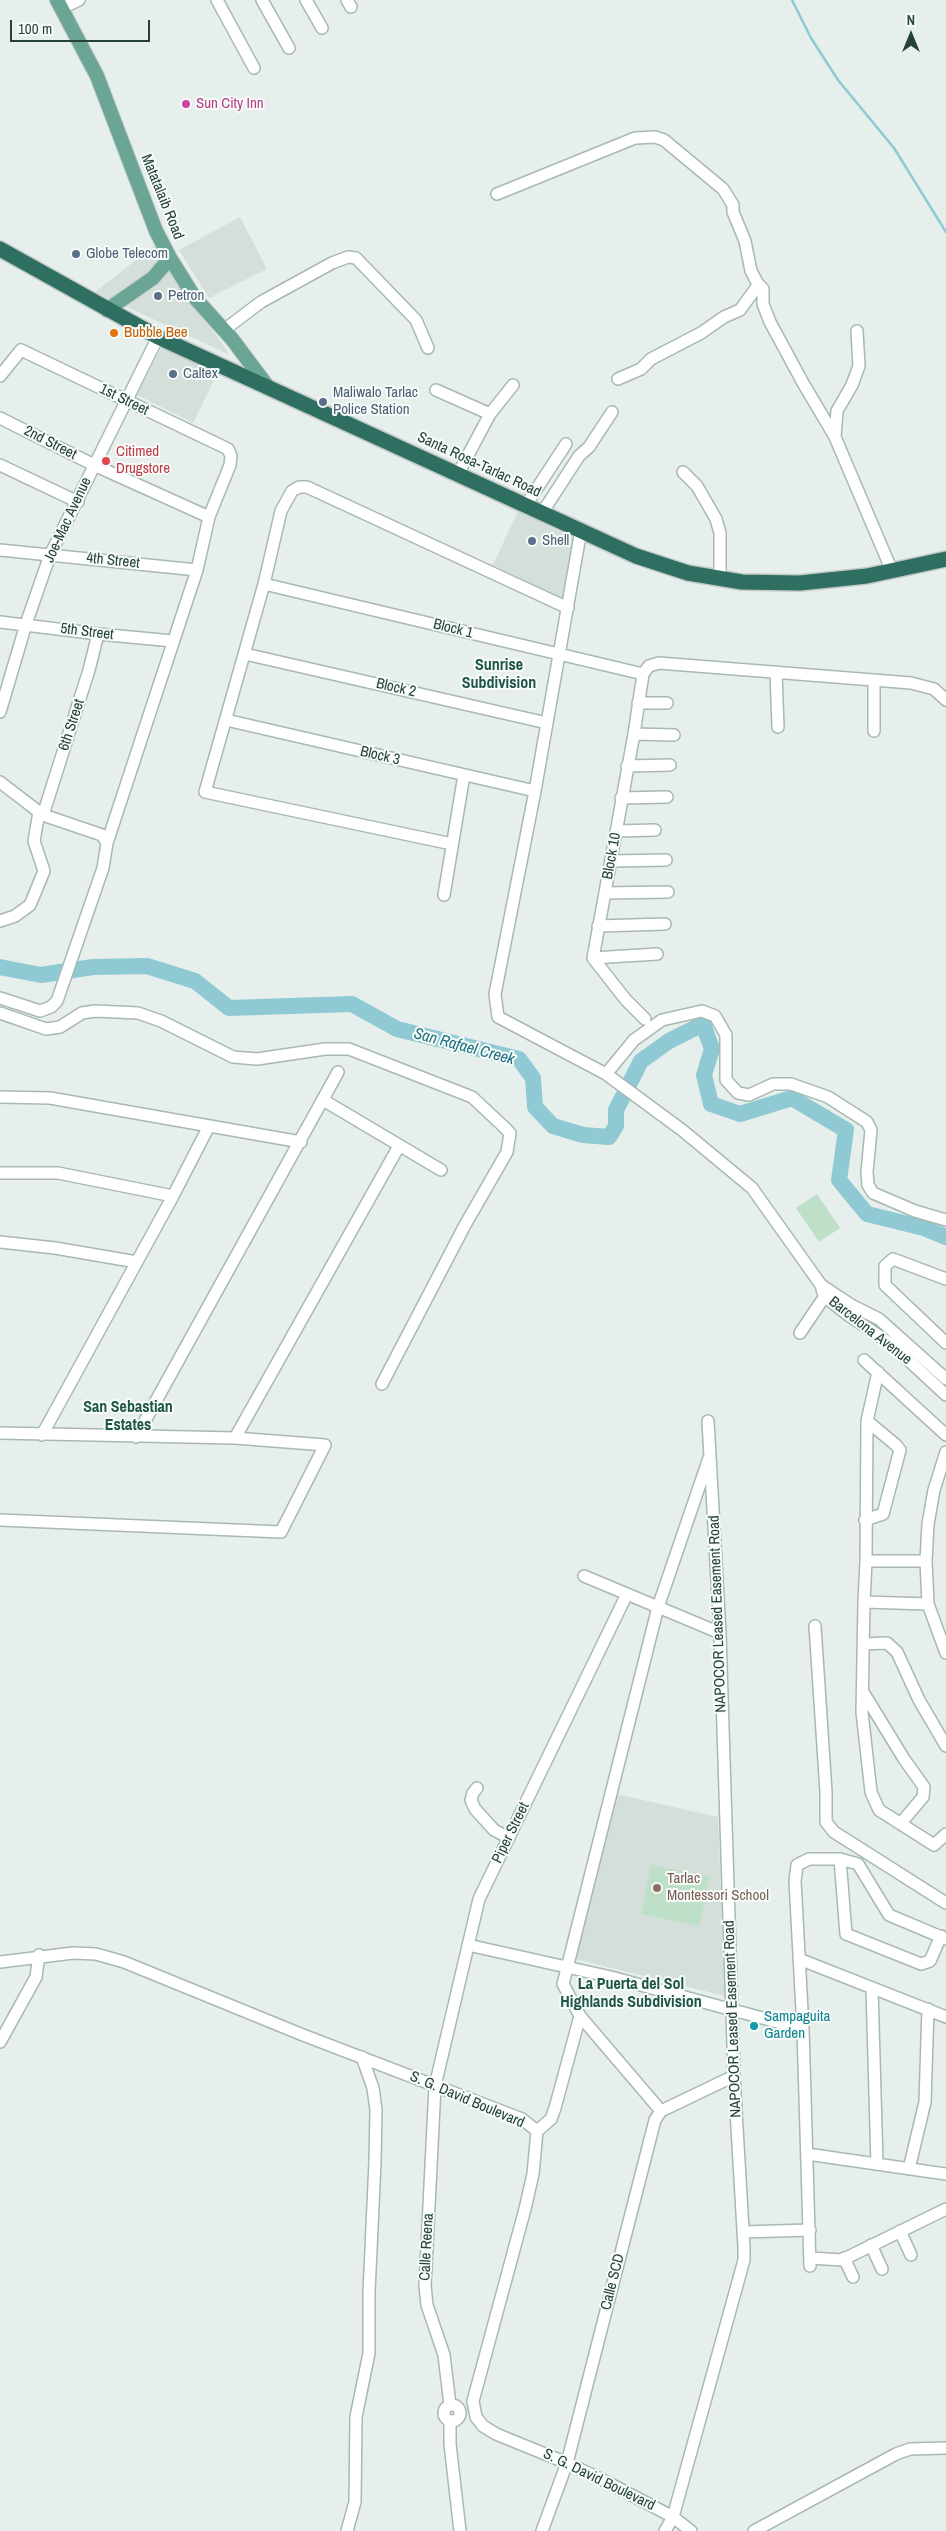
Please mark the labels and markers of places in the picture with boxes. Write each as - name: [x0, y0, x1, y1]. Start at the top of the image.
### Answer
- place label: Sun City Inn: [196, 95, 264, 113]
- marker: Sun City Inn: [180, 98, 192, 110]
- place label: Globe Telecom: [86, 245, 168, 263]
- marker: Globe Telecom: [70, 248, 82, 260]
- place label: Petron: [168, 287, 204, 305]
- marker: Petron: [152, 290, 164, 302]
- place label: Bubble Bee: [124, 324, 188, 342]
- marker: Bubble Bee: [108, 327, 120, 339]
- place label: Caltex: [183, 365, 218, 383]
- marker: Caltex: [167, 368, 179, 380]
- place label: Maliwalo Tarlac Police Station: [333, 384, 418, 419]
- marker: Maliwalo Tarlac Police Station: [317, 396, 329, 408]
- place label: Citimed Drugstore: [116, 443, 170, 478]
- marker: Citimed Drugstore: [100, 455, 112, 467]
- place label: Shell: [542, 532, 569, 550]
- marker: Shell: [526, 535, 538, 547]
- place label: Tarlac Montessori School: [667, 1870, 769, 1905]
- marker: Tarlac Montessori School: [651, 1882, 663, 1894]
- place label: Sampaguita Garden: [764, 2008, 830, 2043]
- marker: Sampaguita Garden: [748, 2020, 760, 2032]

